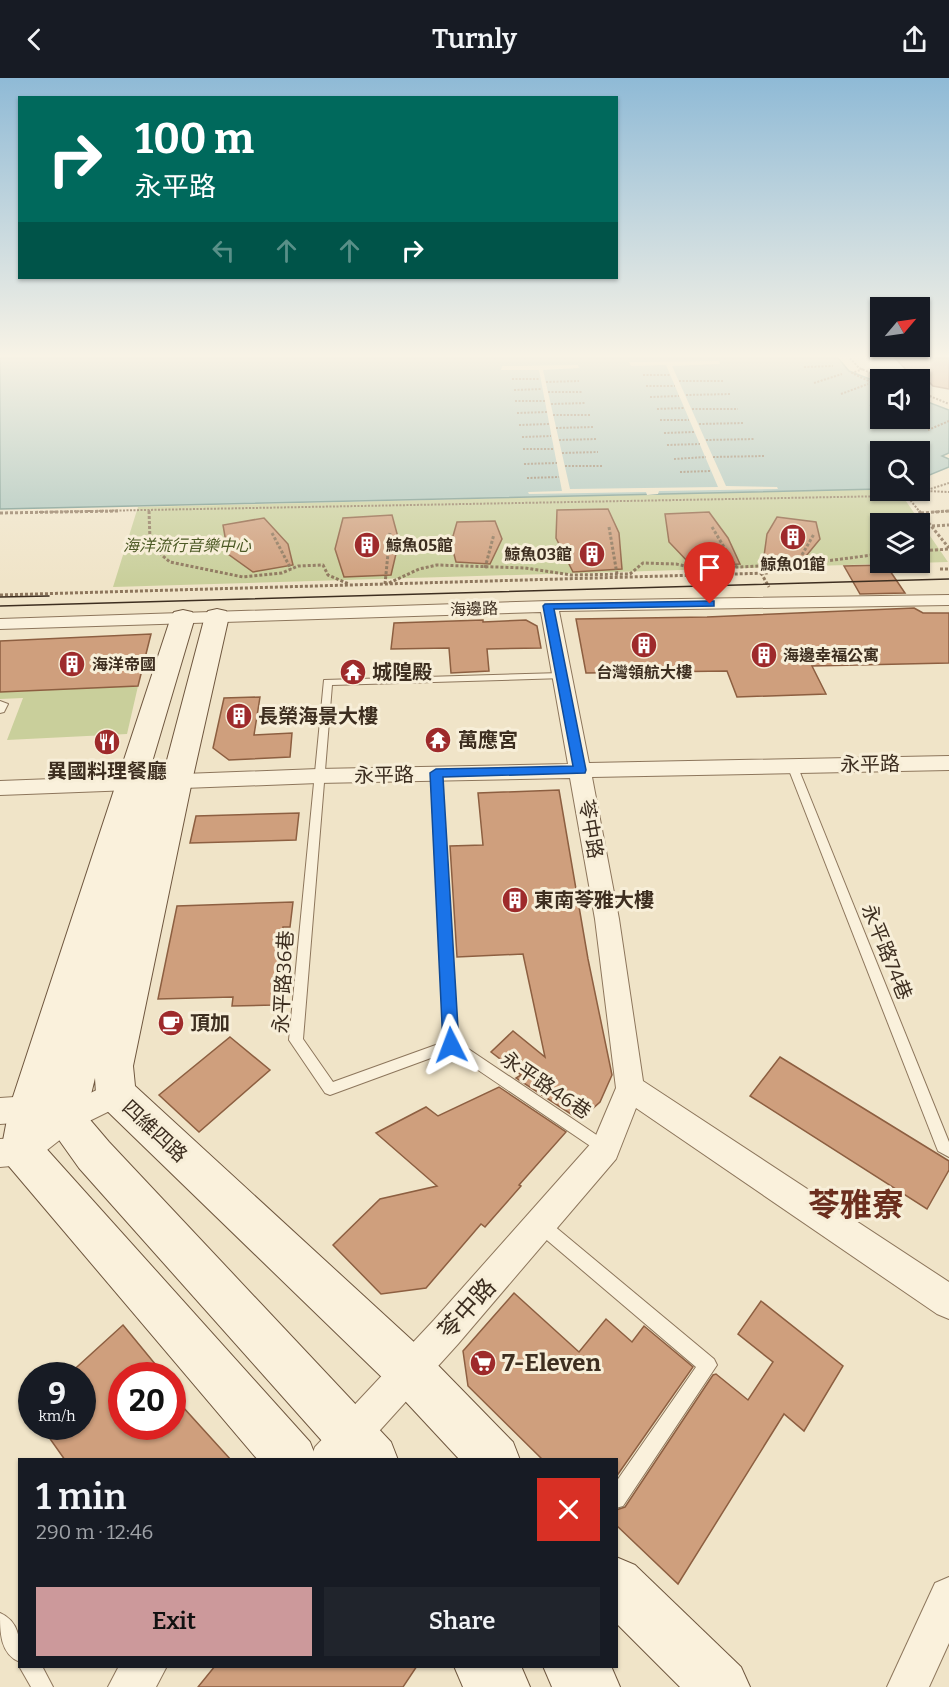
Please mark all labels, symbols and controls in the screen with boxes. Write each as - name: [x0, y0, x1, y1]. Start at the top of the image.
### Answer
- icon: back: [18, 23, 51, 56]
- text: Turnly: [432, 23, 517, 55]
- icon: share: [898, 23, 931, 56]
- text: 100 m: [135, 114, 254, 164]
- icon: right: [36, 120, 114, 198]
- text: 永平路: [135, 171, 216, 203]
- icon: left: [207, 234, 240, 267]
- icon: ahead: [270, 234, 303, 267]
- icon: ahead: [333, 234, 366, 267]
- icon: right: [396, 234, 429, 267]
- north arrow: [870, 297, 930, 357]
- map controls: [870, 297, 930, 573]
- button: sound: [870, 369, 930, 429]
- button: search: [870, 441, 930, 501]
- button: layers: [870, 513, 930, 573]
- building icon: 鯨魚01館: [778, 522, 808, 552]
- building icon: 鯨魚05館: [352, 530, 382, 560]
- park label: 海洋流行音樂中心: [123, 536, 252, 555]
- place label: 鯨魚05館: [386, 536, 453, 555]
- building icon: 鯨魚03館: [577, 539, 607, 569]
- pin: [684, 542, 735, 604]
- place label: 鯨魚03館: [505, 545, 572, 564]
- icon: arrive: [693, 551, 726, 584]
- place label: 鯨魚01館: [761, 555, 825, 574]
- street label: 海邊路: [450, 599, 498, 619]
- building icon: 台灣領航大樓: [629, 630, 659, 660]
- building icon: 海邊幸福公寓: [749, 640, 779, 670]
- place label: 海邊幸福公寓: [783, 646, 879, 665]
- building icon: 海洋帝國: [57, 649, 87, 679]
- place label: 海洋帝國: [92, 655, 156, 674]
- temple icon: 城隍殿: [338, 657, 368, 687]
- place label: 城隍殿: [372, 660, 432, 684]
- place label: 台灣領航大樓: [596, 663, 692, 682]
- building icon: 長榮海景大樓: [224, 701, 254, 731]
- place label: 長榮海景大樓: [258, 704, 378, 728]
- temple icon: 萬應宮: [423, 725, 453, 755]
- restaurant icon: 異國料理餐廳: [92, 727, 122, 757]
- place label: 萬應宮: [458, 728, 518, 752]
- street label: 永平路: [840, 751, 900, 777]
- place label: 異國料理餐廳: [47, 759, 167, 783]
- street label: 永平路: [354, 762, 414, 788]
- street label: 苓中路: [574, 797, 608, 861]
- building icon: 東南苓雅大樓: [500, 885, 530, 915]
- place label: 東南苓雅大樓: [534, 888, 654, 912]
- street label: 永平路74巷: [857, 900, 917, 1004]
- street label: 永平路36巷: [268, 930, 298, 1034]
- cafe icon: 頂加: [156, 1008, 186, 1038]
- place label: 頂加: [190, 1011, 230, 1035]
- position arrow: [419, 1013, 483, 1077]
- street label: 永平路46巷: [496, 1046, 596, 1124]
- street label: 四維四路: [118, 1095, 192, 1167]
- district label: 苓雅寮: [808, 1186, 904, 1224]
- street label: 苓中路: [433, 1273, 501, 1345]
- supermarket icon: 7-Eleven: [468, 1348, 498, 1378]
- place label: 7-Eleven: [502, 1349, 601, 1377]
- speed limit sign: 20: [108, 1362, 186, 1440]
- text: 9: [48, 1376, 66, 1412]
- text: km/h: [38, 1407, 76, 1425]
- text: 1 min: [36, 1475, 127, 1519]
- button: close: [537, 1478, 600, 1541]
- text: 290 m · 12:46: [36, 1520, 153, 1544]
- button: Exit: [36, 1587, 312, 1656]
- button: Share: [324, 1587, 600, 1656]

